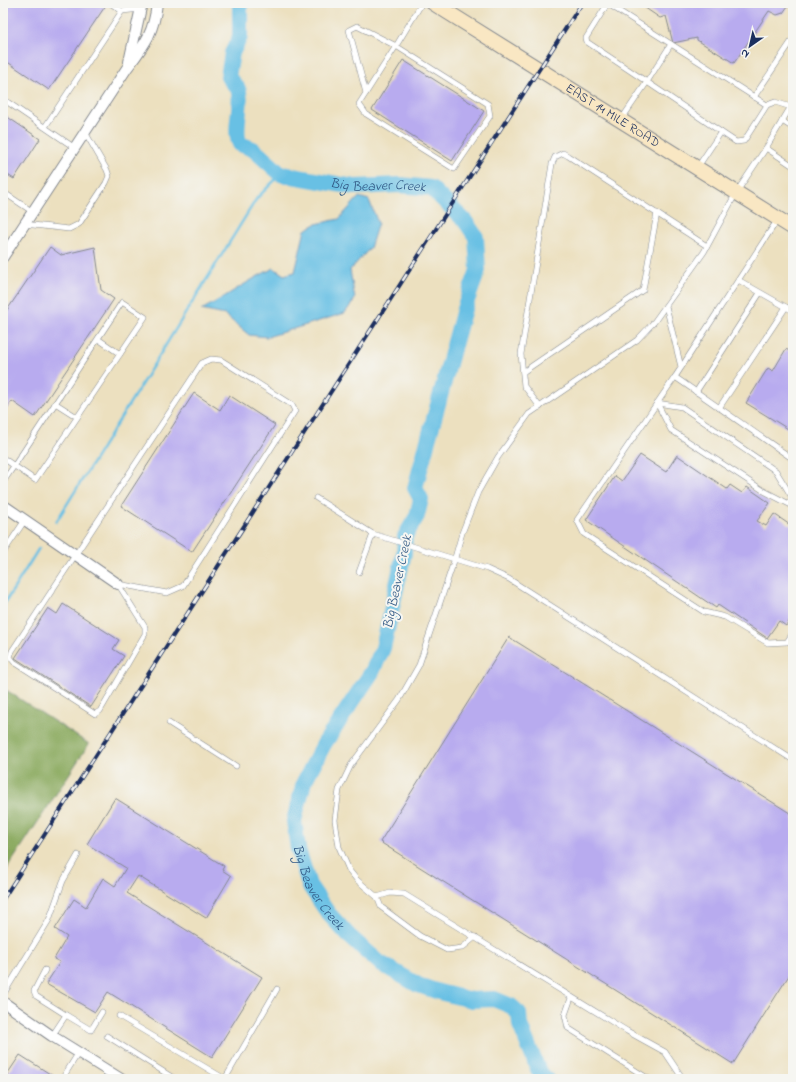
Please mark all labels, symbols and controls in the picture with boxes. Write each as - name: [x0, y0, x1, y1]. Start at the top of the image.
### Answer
- north arrow: [730, 26, 770, 66]
- text: N: [737, 45, 753, 62]
- street label: EAST 14 MILE ROAD: [562, 79, 664, 152]
- water label: Big Beaver Creek: [328, 172, 427, 198]
- water label: Big Beaver Creek: [378, 532, 418, 631]
- water label: Big Beaver Creek: [287, 842, 350, 936]

